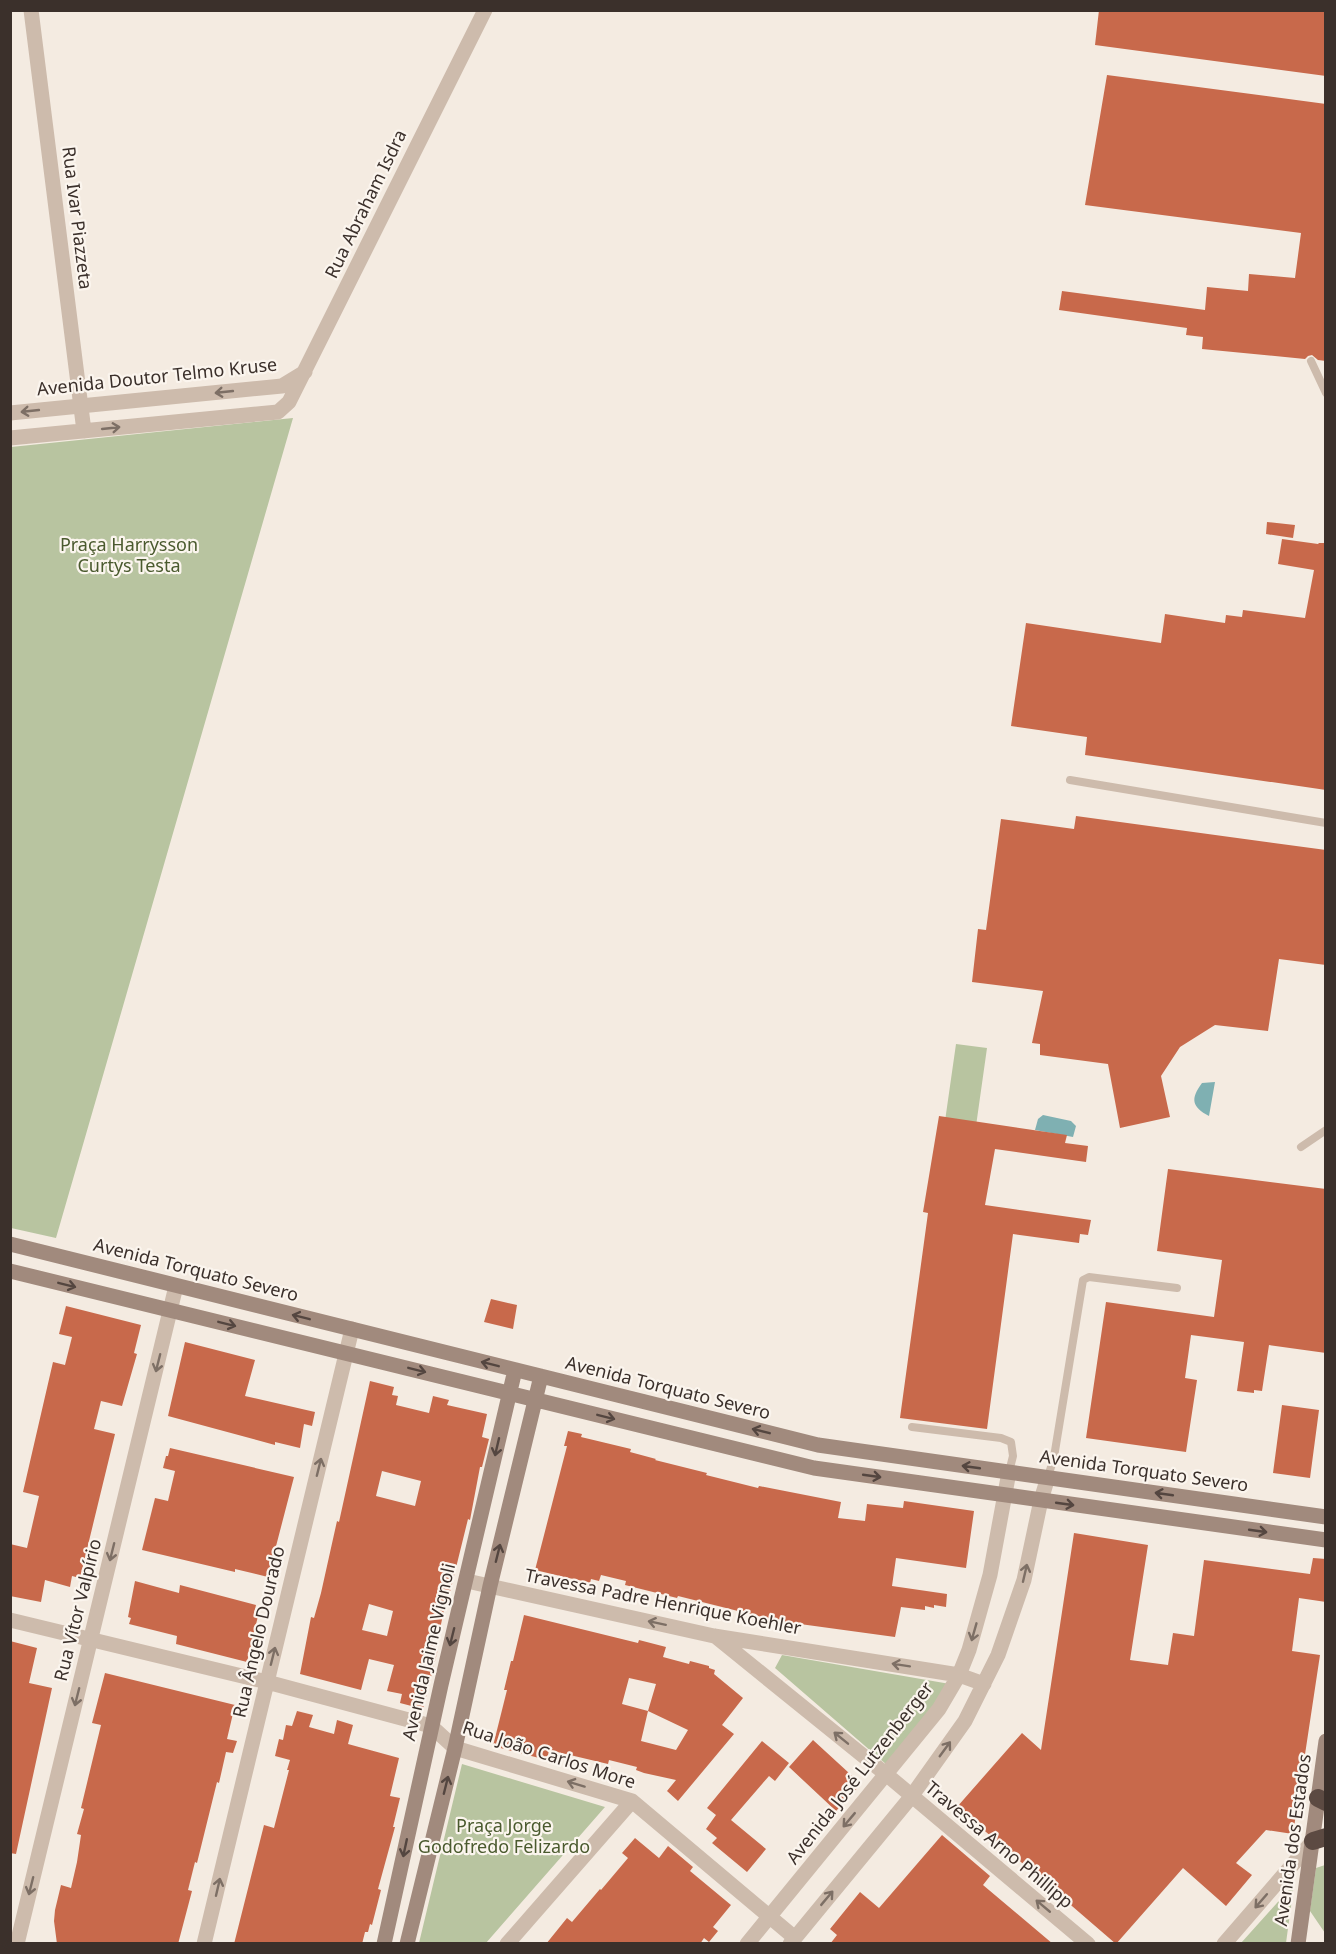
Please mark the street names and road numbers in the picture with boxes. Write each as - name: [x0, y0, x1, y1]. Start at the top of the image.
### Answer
- street label: Rua Abraham Isdra: [319, 125, 412, 282]
- street label: Rua Ivar Piazzeta: [57, 145, 99, 291]
- street label: Avenida Doutor Telmo Kruse: [36, 351, 278, 401]
- street label: Avenida Torquato Severo: [91, 1232, 301, 1306]
- street label: Avenida Torquato Severo: [563, 1350, 773, 1424]
- street label: Avenida Torquato Severo: [1038, 1443, 1250, 1497]
- street label: Rua Vítor Valpírio: [48, 1536, 106, 1683]
- street label: Rua Ângelo Dourado: [227, 1544, 289, 1720]
- street label: Avenida Jaime Vignoli: [396, 1561, 460, 1743]
- street label: Travessa Padre Henrique Koehler: [523, 1562, 804, 1640]
- street label: Avenida José Lutzenberger: [780, 1676, 938, 1869]
- street label: Rua João Carlos More: [460, 1715, 639, 1793]
- street label: Avenida dos Estados: [1268, 1752, 1316, 1927]
- street label: Travessa Arno Phillipp: [921, 1775, 1079, 1913]

